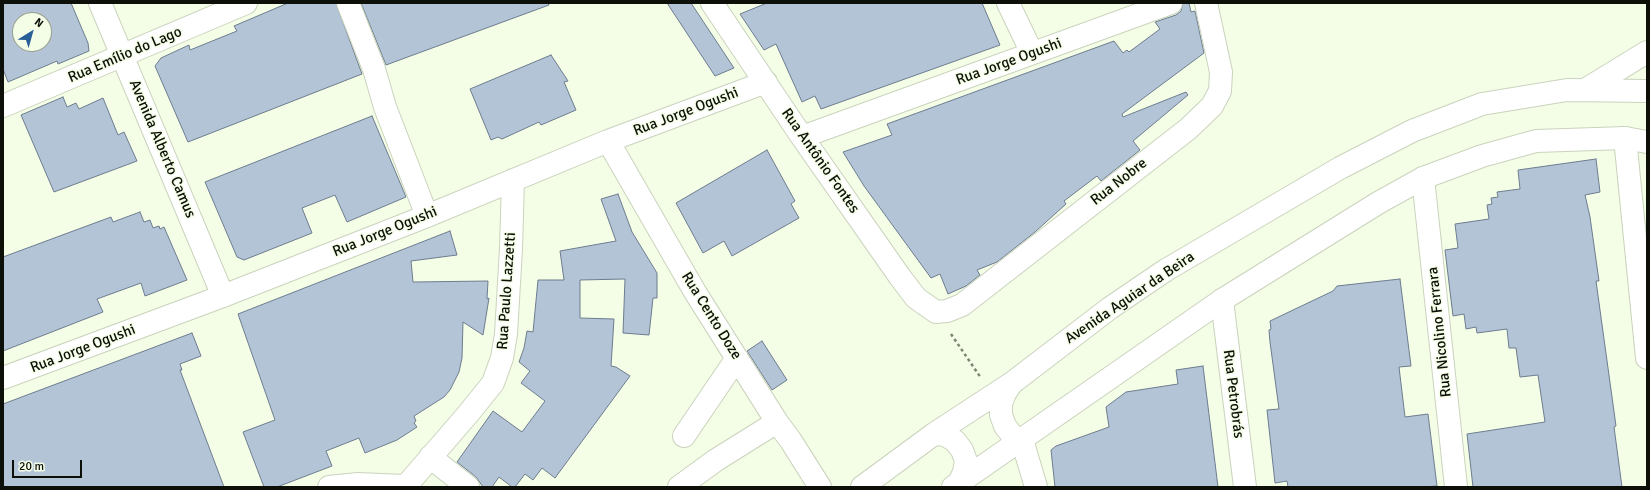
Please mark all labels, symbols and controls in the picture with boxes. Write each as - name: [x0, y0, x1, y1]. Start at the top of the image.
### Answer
- north arrow: [12, 12, 52, 52]
- text: N: [32, 15, 46, 30]
- street label: Rua Emílio do Lago: [65, 23, 185, 87]
- street label: Rua Jorge Ogushi: [954, 35, 1064, 89]
- street label: Avenida Alberto Camus: [125, 77, 199, 221]
- street label: Rua Jorge Ogushi: [631, 84, 741, 140]
- street label: Rua Antônio Fontes: [777, 105, 863, 217]
- street label: Rua Nobre: [1087, 154, 1151, 210]
- street label: Rua Jorge Ogushi: [330, 203, 440, 261]
- street label: Rua Paulo Lazzetti: [494, 232, 520, 350]
- street label: Avenida Aguiar da Beira: [1062, 248, 1198, 348]
- street label: Rua Nicolino Ferrara: [1424, 266, 1456, 398]
- street label: Rua Cento Doze: [677, 269, 745, 363]
- street label: Rua Jorge Ogushi: [28, 321, 138, 377]
- street label: Rua Petrobrás: [1219, 349, 1247, 439]
- scale bar: [14, 452, 84, 478]
- text: 20 m: [19, 459, 44, 474]

